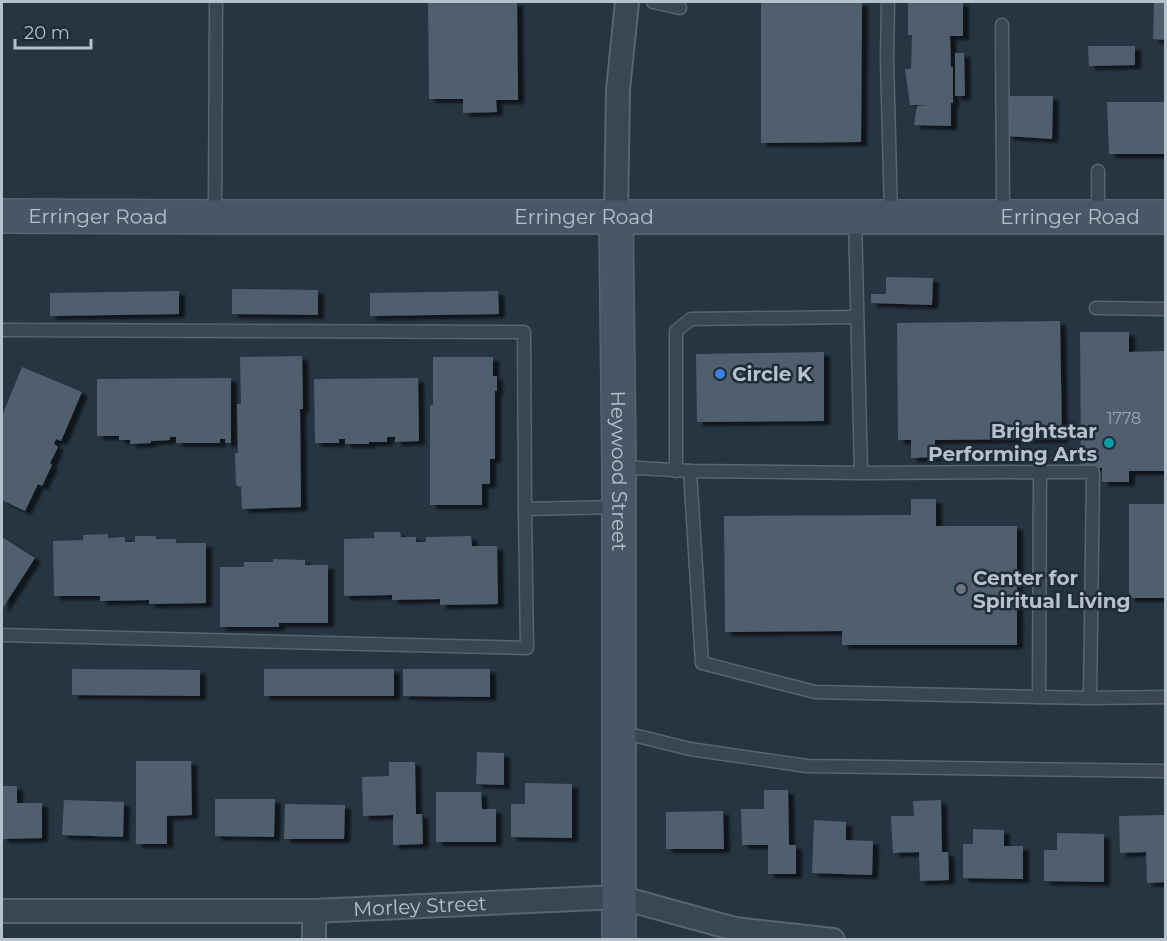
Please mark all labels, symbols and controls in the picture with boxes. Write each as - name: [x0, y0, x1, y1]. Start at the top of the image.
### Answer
- scale bar: [15, 12, 92, 50]
- text: 20 m: [24, 22, 70, 44]
- street label: Erringer Road: [28, 204, 168, 229]
- street label: Erringer Road: [514, 205, 654, 229]
- street label: Erringer Road: [1000, 205, 1140, 229]
- place label: Circle K: [732, 362, 813, 386]
- marker: Circle K: [713, 367, 727, 381]
- street label: Heywood Street: [606, 391, 631, 551]
- house number: 1778: [1107, 409, 1141, 428]
- place label: Brightstar Performing Arts: [928, 419, 1097, 466]
- marker: Brightstar Performing Arts: [1102, 436, 1116, 450]
- place label: Center for Spiritual Living: [973, 566, 1131, 613]
- marker: Center for Spiritual Living: [954, 582, 968, 596]
- street label: Morley Street: [353, 891, 487, 921]

